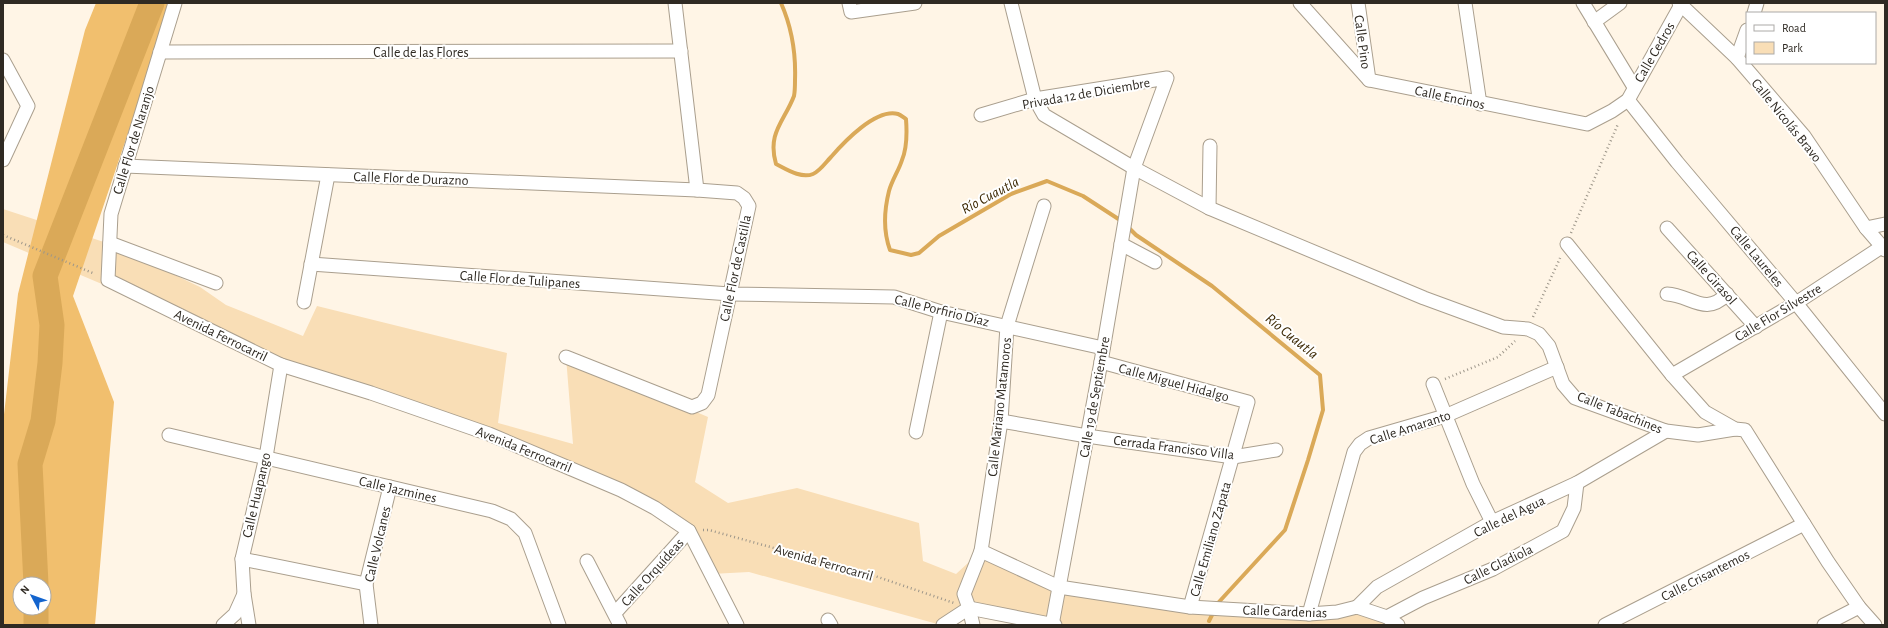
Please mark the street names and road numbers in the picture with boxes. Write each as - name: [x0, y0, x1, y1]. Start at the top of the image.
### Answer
- street label: Calle Pino: [1351, 14, 1373, 70]
- street label: Calle Cedros: [1632, 20, 1678, 85]
- street label: Calle de las Flores: [373, 46, 469, 60]
- street label: Privada 12 de Diciembre: [1021, 76, 1151, 112]
- street label: Calle Nicolás Bravo: [1748, 76, 1824, 165]
- street label: Calle Flor de Naranjo: [111, 84, 157, 196]
- street label: Calle Encinos: [1413, 84, 1486, 112]
- street label: Calle Flor de Durazno: [353, 170, 469, 188]
- street label: Calle Flor de Castilla: [718, 213, 754, 323]
- street label: Calle Laureles: [1727, 224, 1786, 290]
- street label: Calle Girasol: [1683, 248, 1739, 307]
- street label: Calle Flor de Tulipanes: [459, 269, 581, 291]
- street label: Calle Flor Silvestre: [1733, 281, 1824, 344]
- street label: Calle Porfirio Díaz: [893, 292, 991, 330]
- street label: Avenida Ferrocarril: [172, 307, 269, 365]
- street label: Calle 19 de Septiembre: [1077, 336, 1113, 459]
- street label: Calle Mariano Matamoros: [986, 337, 1014, 477]
- street label: Calle Miguel Hidalgo: [1117, 361, 1231, 404]
- street label: Calle Tabachines: [1575, 390, 1664, 436]
- street label: Calle Amaranto: [1368, 408, 1453, 448]
- street label: Avenida Ferrocarril: [474, 424, 574, 476]
- street label: Cerrada Francisco Villa: [1113, 434, 1236, 462]
- street label: Calle Huapango: [240, 451, 274, 539]
- street label: Calle Jazmines: [358, 474, 438, 506]
- street label: Calle Emiliano Zapata: [1188, 480, 1234, 598]
- street label: Calle del Agua: [1472, 493, 1548, 540]
- street label: Calle Volcanes: [362, 505, 394, 584]
- street label: Calle Orquídeas: [619, 536, 687, 609]
- street label: Avenida Ferrocarril: [773, 542, 875, 584]
- street label: Calle Gladiola: [1462, 542, 1536, 588]
- street label: Calle Crisantemos: [1659, 548, 1752, 604]
- street label: Calle Gardenias: [1242, 604, 1327, 620]

